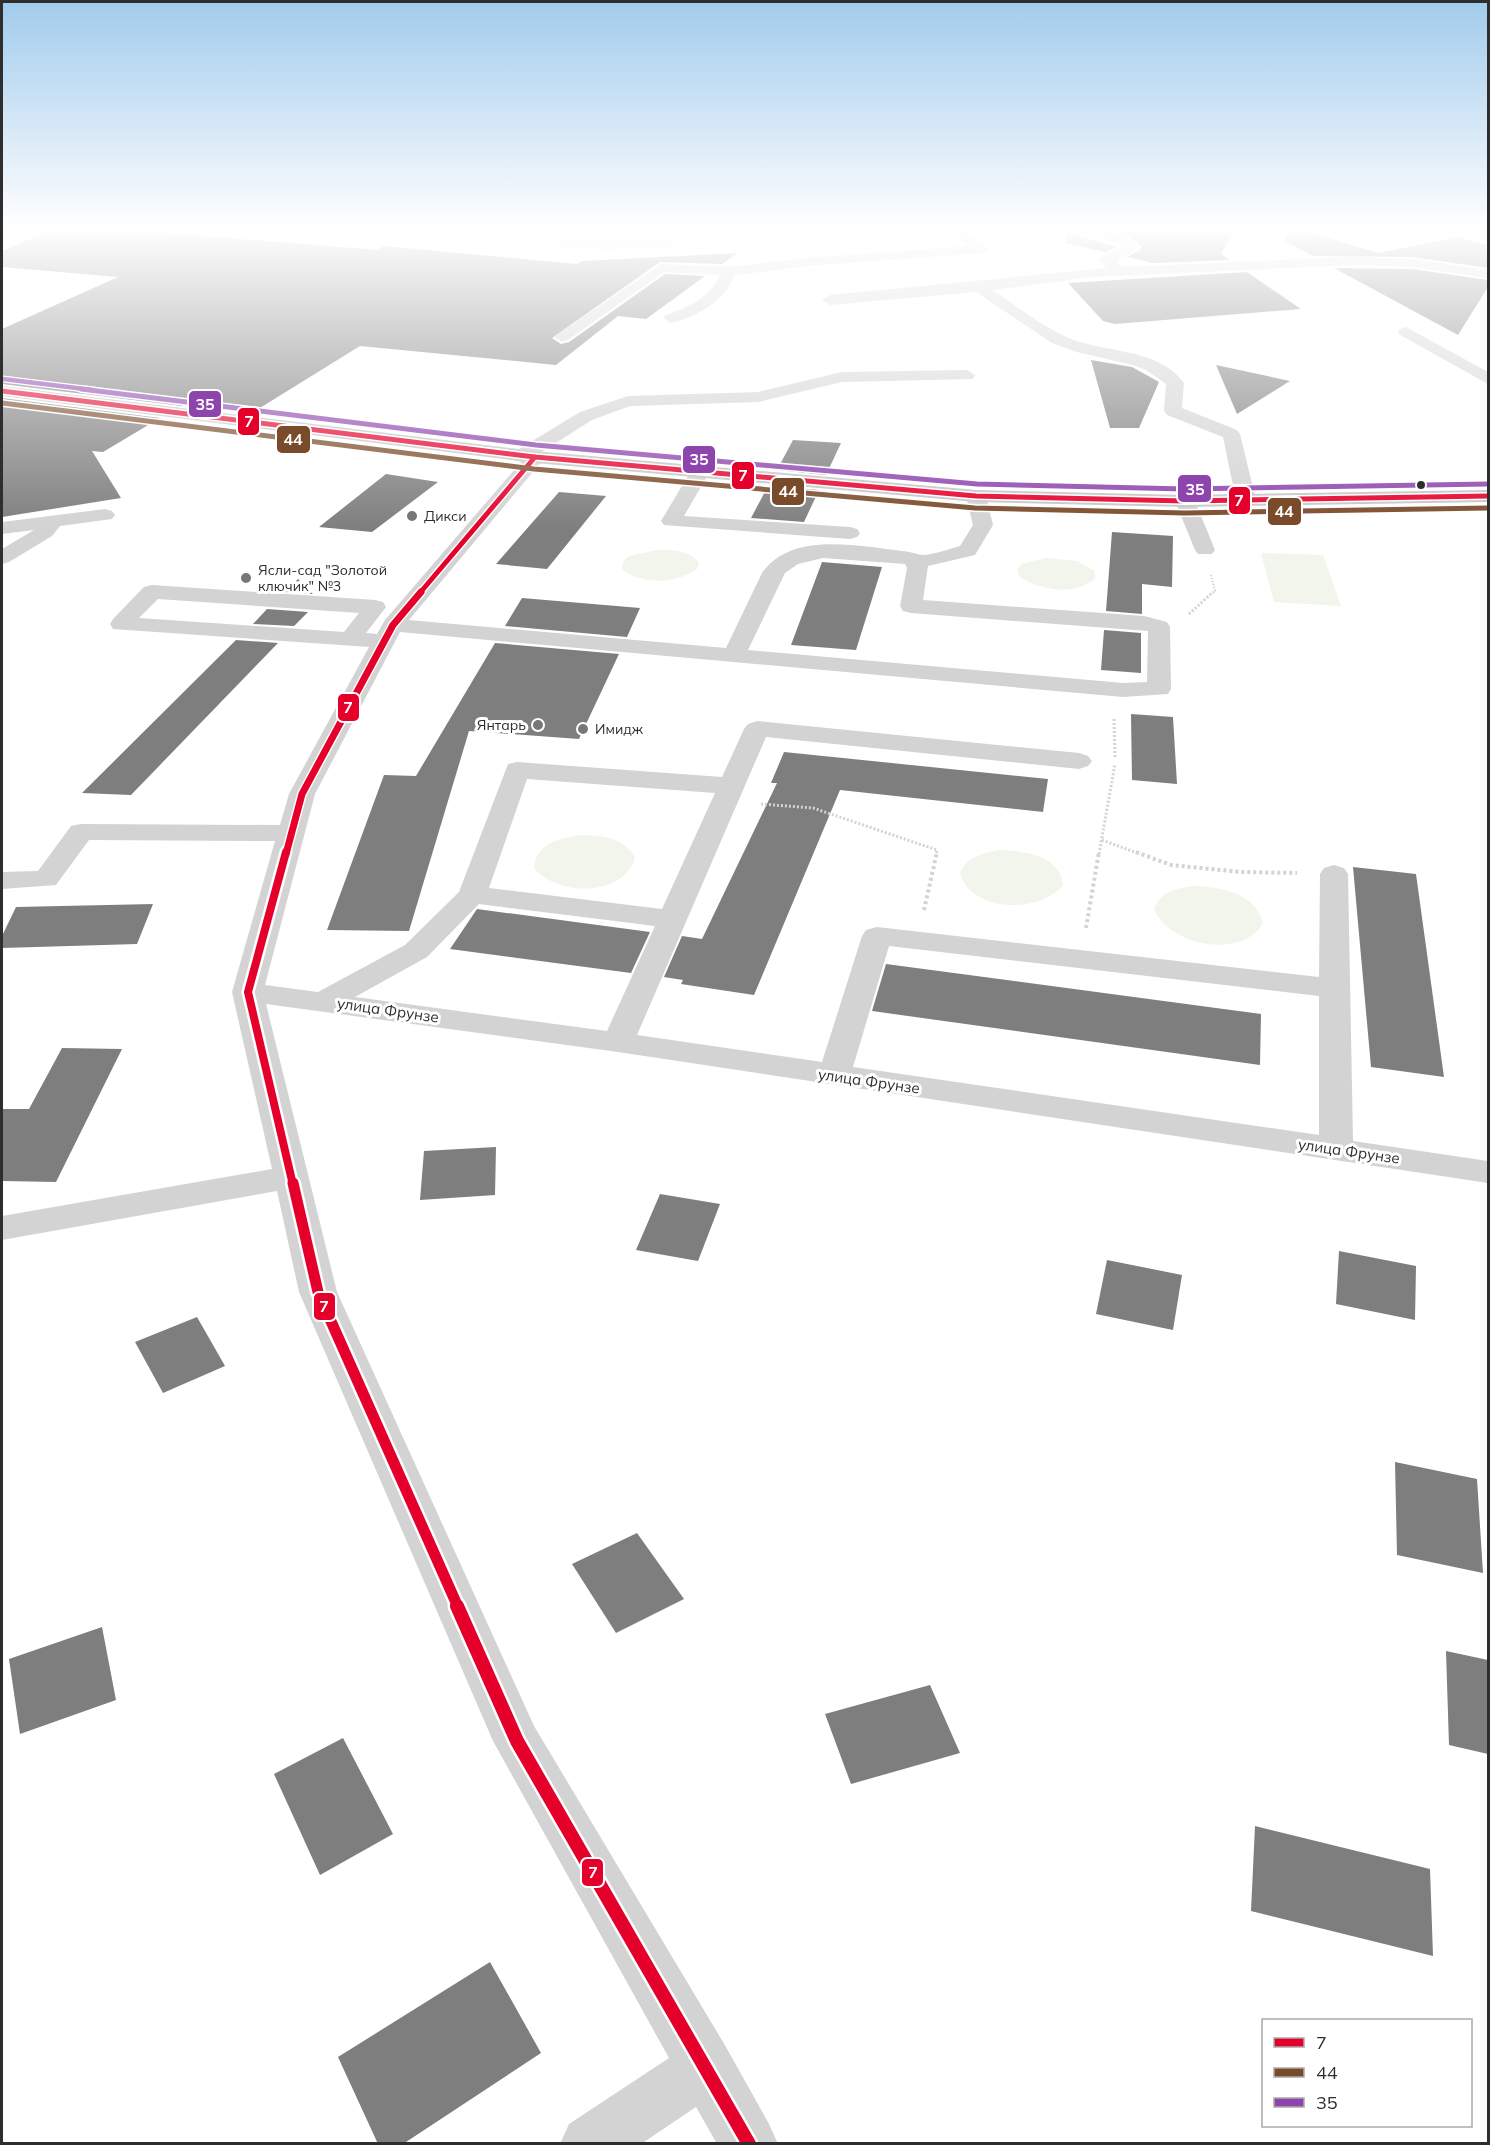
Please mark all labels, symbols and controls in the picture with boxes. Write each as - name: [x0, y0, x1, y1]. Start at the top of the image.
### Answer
- line badge: 35: [188, 390, 222, 418]
- text: 35: [195, 394, 215, 414]
- line badge: 7: [237, 407, 260, 436]
- text: 7: [244, 411, 254, 431]
- line badge: 44: [276, 425, 311, 454]
- text: 44: [283, 429, 303, 449]
- line badge: 35: [682, 445, 716, 474]
- text: 35: [689, 449, 709, 469]
- line badge: 7: [731, 461, 755, 490]
- text: 7: [738, 465, 748, 485]
- line badge: 35: [1177, 474, 1212, 503]
- line badge: 44: [771, 477, 805, 506]
- text: 35: [1185, 479, 1205, 499]
- unlabelled marker: [1415, 479, 1427, 491]
- text: 44: [778, 481, 798, 501]
- line badge: 7: [1228, 486, 1251, 515]
- text: 7: [1234, 490, 1244, 510]
- line badge: 44: [1267, 497, 1302, 526]
- text: 44: [1274, 501, 1294, 521]
- place label: Дикси: [424, 507, 467, 525]
- marker: Дикси: [405, 509, 419, 523]
- place label: Ясли-сад "Золотой ключик" №3: [258, 561, 387, 595]
- marker: Ясли-сад "Золотой ключик" №3: [239, 571, 253, 585]
- line badge: 7: [337, 693, 360, 722]
- text: 7: [343, 697, 353, 717]
- place label: Янтарь: [477, 716, 526, 734]
- marker: Янтарь: [531, 718, 545, 732]
- place label: Имидж: [595, 720, 644, 738]
- marker: Имидж: [576, 722, 590, 736]
- street label: улица Фрунзе: [336, 993, 440, 1027]
- street label: улица Фрунзе: [817, 1064, 921, 1098]
- street label: улица Фрунзе: [1297, 1134, 1401, 1168]
- line badge: 7: [313, 1292, 336, 1321]
- text: 7: [319, 1296, 329, 1316]
- line badge: 7: [581, 1858, 604, 1887]
- text: 7: [588, 1862, 598, 1882]
- legend: [1262, 2019, 1472, 2127]
- text: 7: [1316, 2031, 1327, 2054]
- text: 44: [1316, 2061, 1338, 2084]
- text: 35: [1316, 2091, 1338, 2114]

